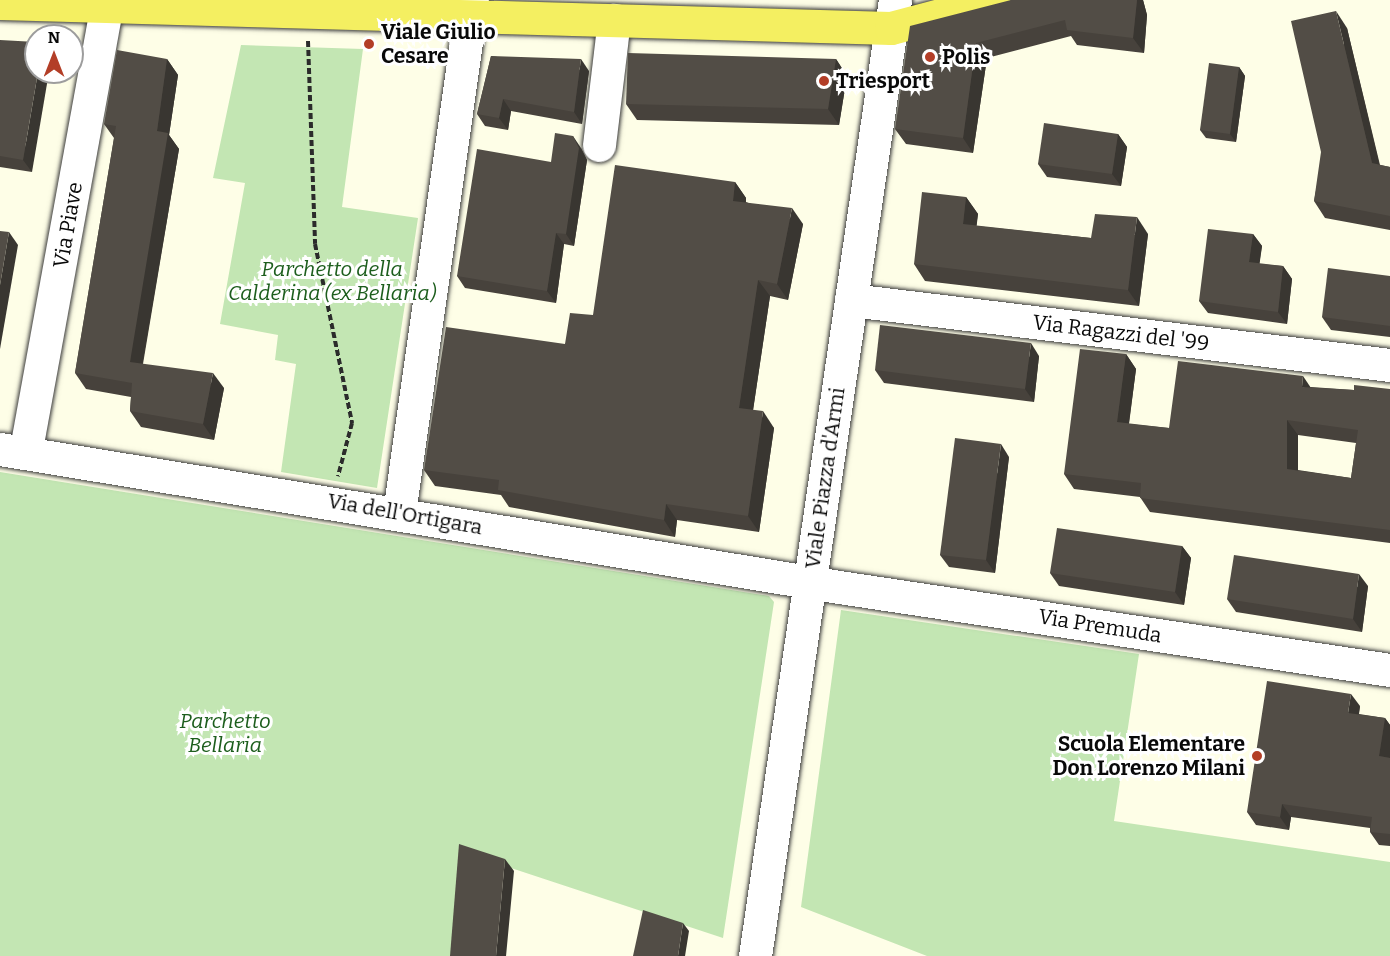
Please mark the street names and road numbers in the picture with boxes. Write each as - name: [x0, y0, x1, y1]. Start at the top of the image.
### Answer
- street label: Via Piave: [48, 180, 88, 270]
- street label: Via Ragazzi del '99: [1031, 310, 1211, 356]
- street label: Viale Piazza d'Armi: [800, 386, 850, 570]
- street label: Via dell'Ortigara: [326, 488, 484, 540]
- street label: Via Premuda: [1037, 604, 1163, 648]

